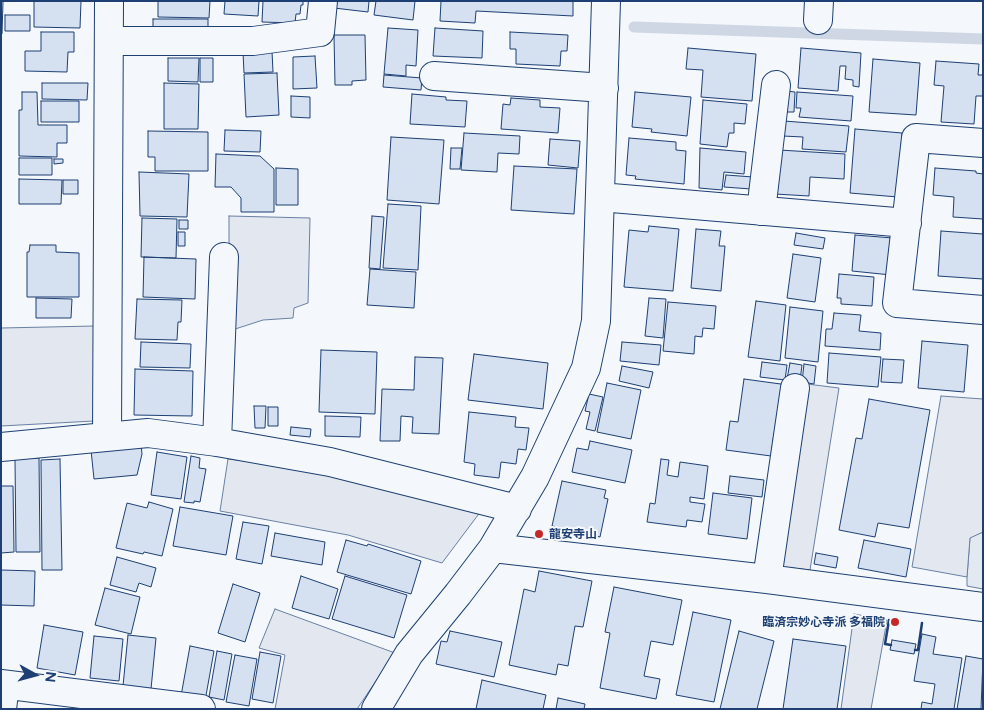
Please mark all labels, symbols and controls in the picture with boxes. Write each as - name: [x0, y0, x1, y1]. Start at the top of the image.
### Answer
- place label: 龍安寺山: [549, 527, 597, 541]
- marker: 龍安寺山: [533, 528, 545, 540]
- place label: 臨済宗妙心寺派 多福院: [762, 615, 885, 629]
- marker: 臨済宗妙心寺派 多福院: [889, 616, 901, 628]
- north arrow: [10, 650, 60, 700]
- text: N: [41, 670, 59, 683]

